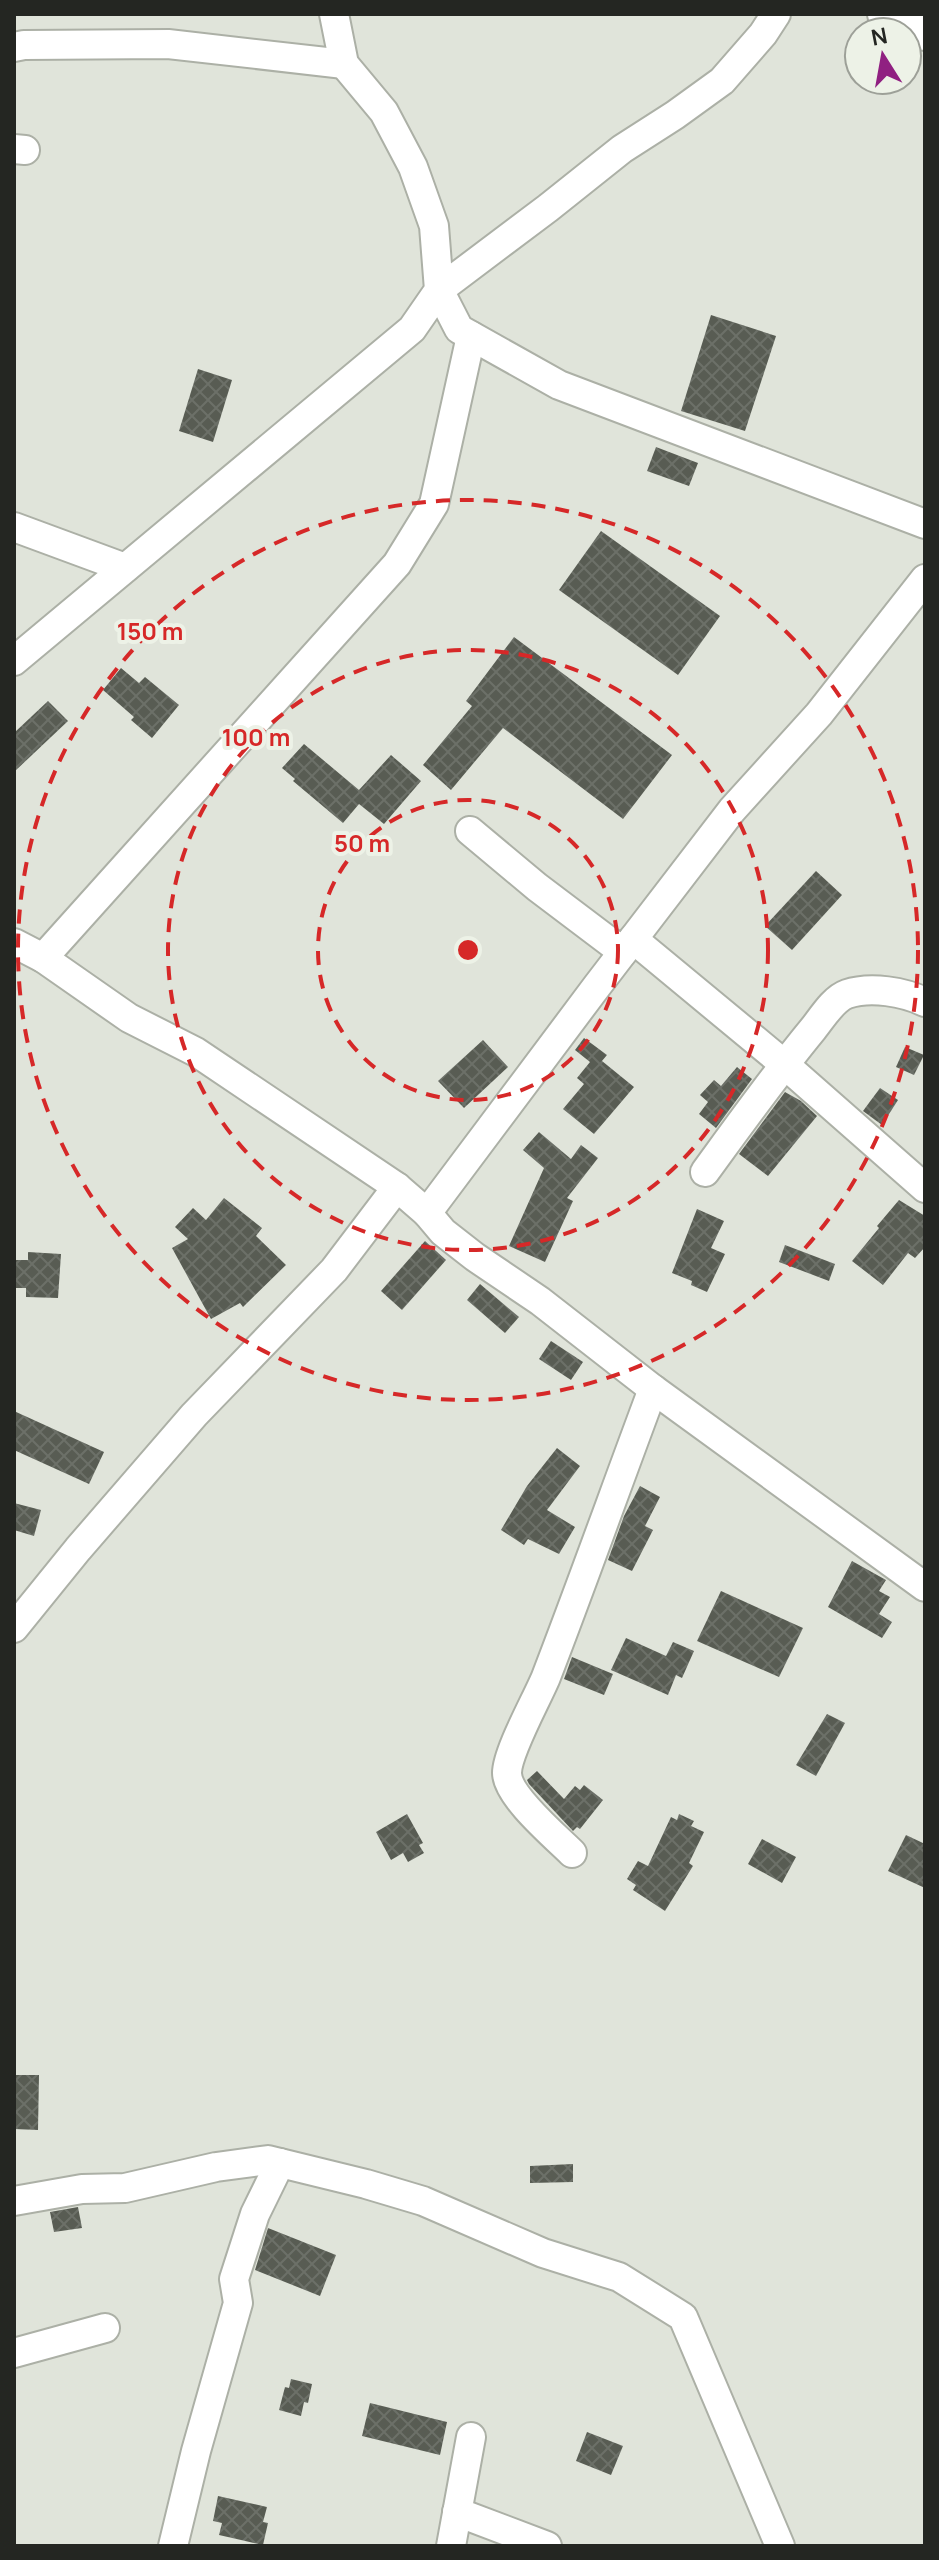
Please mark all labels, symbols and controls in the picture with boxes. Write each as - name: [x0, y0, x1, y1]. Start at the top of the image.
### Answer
- north arrow: [843, 16, 923, 96]
- text: N: [869, 20, 890, 53]
- text: 150 m: [117, 614, 183, 647]
- text: 100 m: [222, 720, 290, 753]
- text: 50 m: [334, 826, 390, 859]
- centre of rings: [454, 936, 482, 964]

